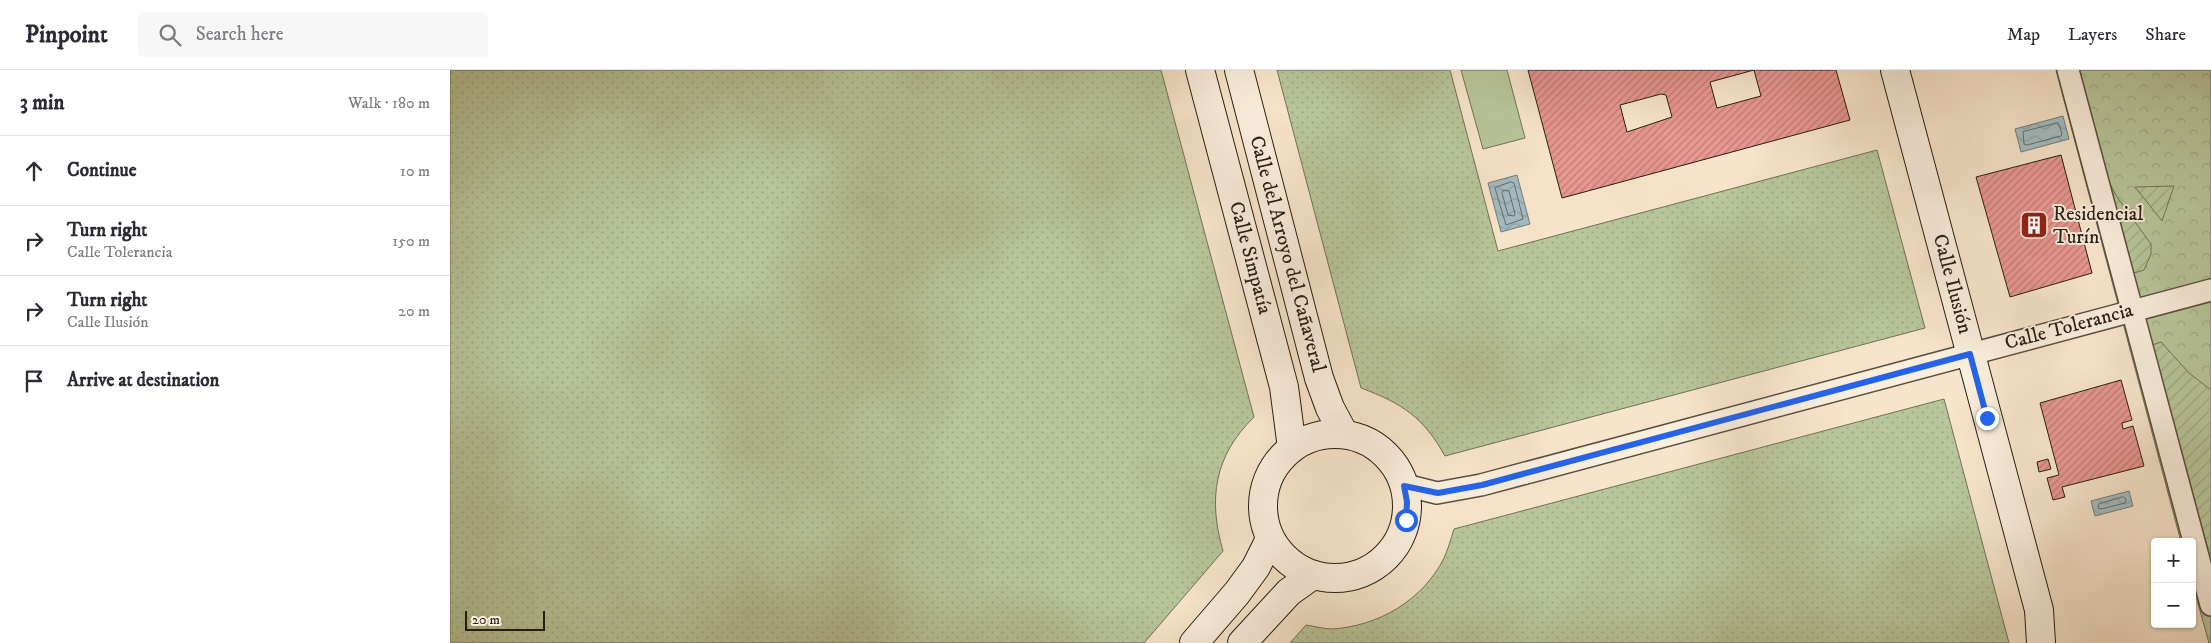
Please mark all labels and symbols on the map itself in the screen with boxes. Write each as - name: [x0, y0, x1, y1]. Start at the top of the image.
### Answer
- street label: Calle del Arroyo del Cañaveral: [1243, 133, 1331, 375]
- street label: Calle Simpatía: [1223, 199, 1277, 318]
- place label: Residencial Turín: [2053, 202, 2143, 250]
- building icon: Residencial Turín: [2019, 210, 2049, 240]
- street label: Calle Ilusión: [1927, 231, 1977, 337]
- street label: Calle Tolerancia: [2002, 298, 2136, 356]
- route end: [1976, 407, 1999, 430]
- route start: [1395, 509, 1418, 532]
- scale bar: [465, 608, 545, 631]

